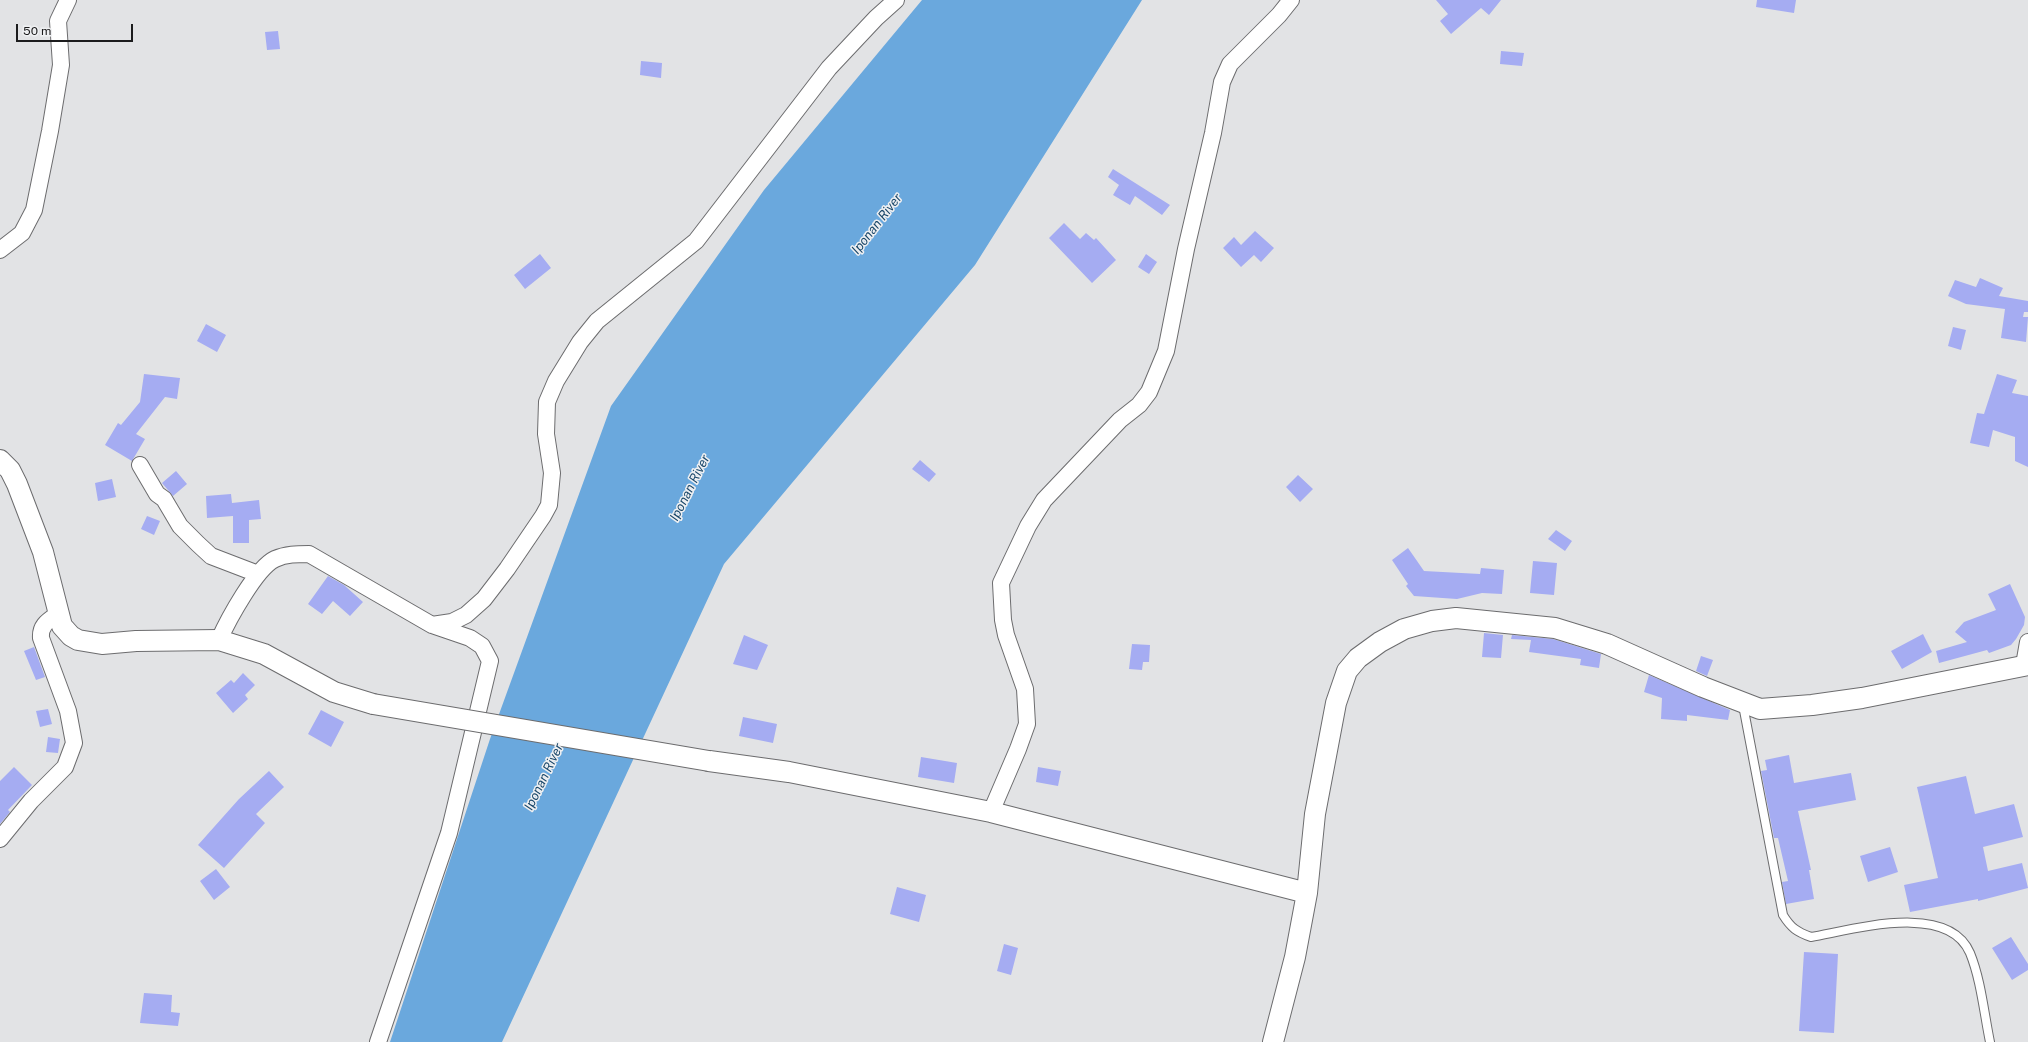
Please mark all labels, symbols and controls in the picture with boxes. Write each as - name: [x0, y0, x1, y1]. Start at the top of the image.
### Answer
- scale bar: [18, 16, 135, 42]
- text: 50 m: [23, 24, 51, 38]
- water label: Iponan River: [849, 191, 905, 257]
- water label: Iponan River: [667, 452, 713, 524]
- water label: Iponan River: [521, 741, 567, 813]

